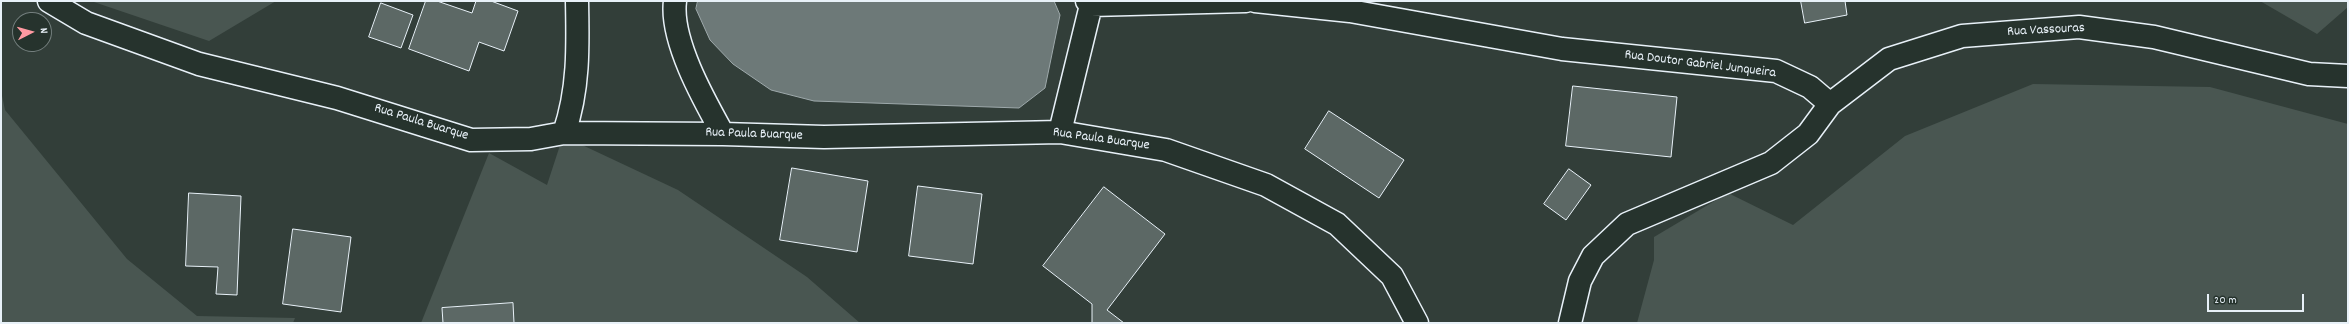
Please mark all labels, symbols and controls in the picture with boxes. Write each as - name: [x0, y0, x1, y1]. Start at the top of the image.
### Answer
- north arrow: [12, 12, 52, 52]
- street label: Rua Vassouras: [2007, 21, 2085, 41]
- text: N: [35, 27, 51, 34]
- street label: Rua Doutor Gabriel Junqueira: [1623, 47, 1777, 83]
- street label: Rua Paula Buarque: [372, 101, 470, 145]
- street label: Rua Paula Buarque: [705, 125, 803, 145]
- street label: Rua Paula Buarque: [1052, 125, 1150, 155]
- scale bar: [2209, 286, 2306, 312]
- text: 20 m: [2214, 292, 2237, 309]

